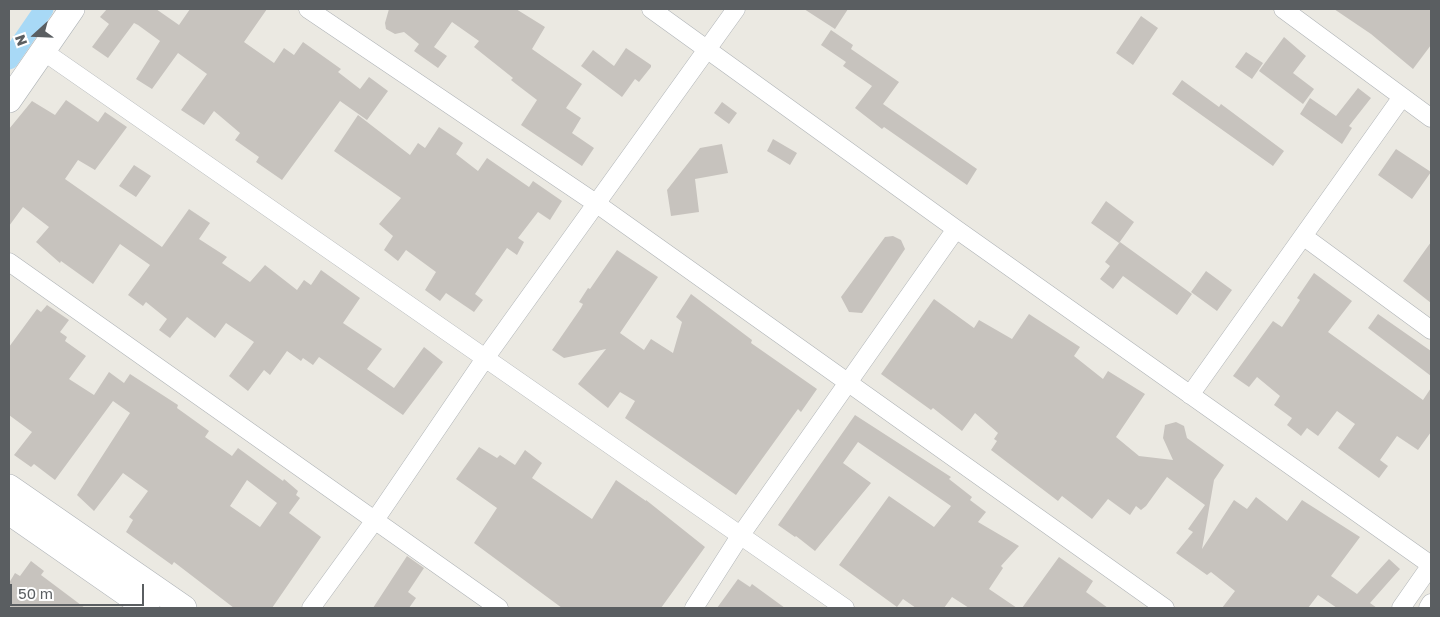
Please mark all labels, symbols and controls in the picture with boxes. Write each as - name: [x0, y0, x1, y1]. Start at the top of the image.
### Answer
- north arrow: [10, 10, 60, 60]
- text: N: [11, 32, 30, 48]
- scale bar: [12, 574, 146, 606]
- text: 50 m: [18, 584, 53, 602]

